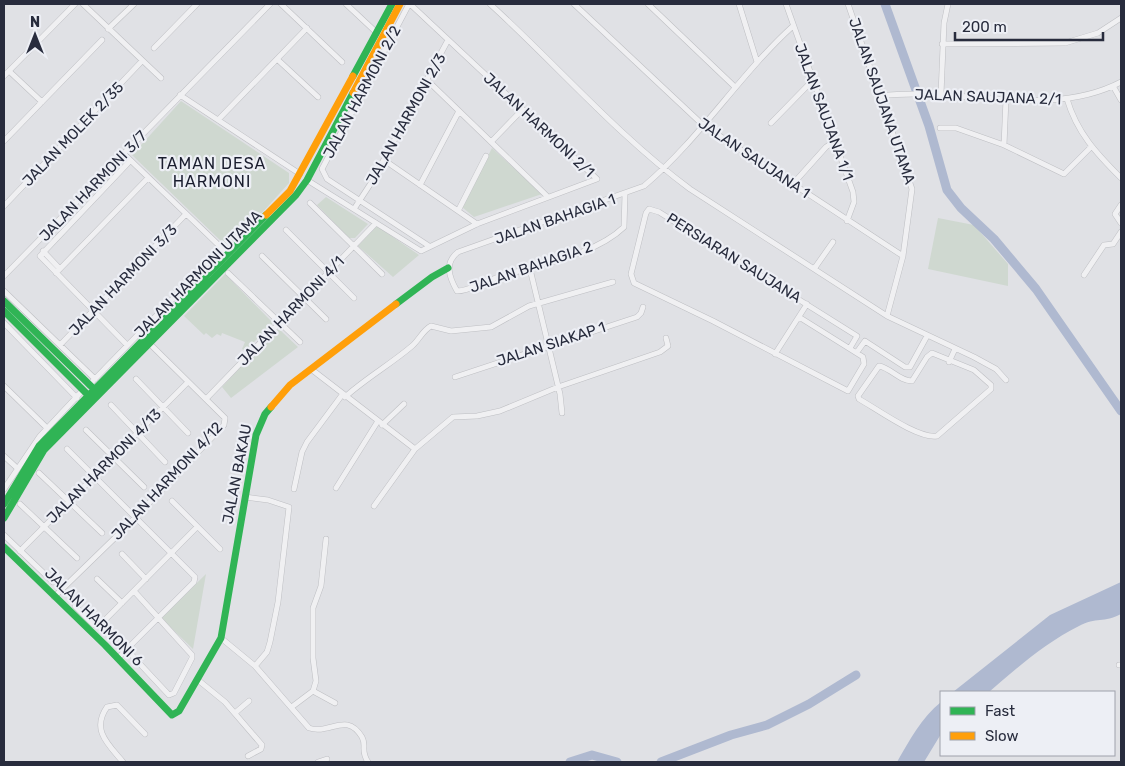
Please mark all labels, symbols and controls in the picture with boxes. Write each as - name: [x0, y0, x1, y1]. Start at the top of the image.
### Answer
- north arrow: [10, 10, 60, 60]
- scale bar: [955, 10, 1102, 42]
- text: N: [30, 14, 40, 31]
- street label: JALAN SAUJANA UTAMA: [845, 15, 919, 187]
- text: 200 m: [962, 18, 1007, 36]
- street label: JALAN HARMONI 2/2: [319, 23, 405, 161]
- street label: JALAN SAUJANA 1/1: [791, 41, 857, 183]
- street label: JALAN HARMONI 2/3: [362, 50, 450, 188]
- street label: JALAN HARMONI 2/1: [480, 69, 598, 181]
- street label: JALAN MOLEK 2/35: [19, 78, 127, 190]
- street label: JALAN SAUJANA 2/1: [914, 85, 1062, 109]
- street label: JALAN SAUJANA 1: [695, 114, 813, 202]
- street label: JALAN HARMONI 3/7: [36, 127, 151, 245]
- district label: TAMAN DESA HARMONI: [158, 154, 266, 191]
- street label: JALAN BAHAGIA 1: [492, 190, 618, 248]
- street label: JALAN HARMONI UTAMA: [131, 207, 265, 341]
- street label: PERSIARAN SAUJANA: [663, 209, 805, 307]
- street label: JALAN HARMONI 3/3: [65, 221, 181, 339]
- street label: JALAN BAHAGIA 2: [467, 237, 595, 296]
- street label: JALAN HARMONI 4/1: [234, 252, 348, 370]
- street label: JALAN SIAKAP 1: [494, 318, 608, 370]
- street label: JALAN HARMONI 4/13: [43, 405, 165, 527]
- street label: JALAN HARMONI 4/12: [108, 418, 226, 544]
- street label: JALAN BAKAU: [219, 423, 255, 525]
- street label: JALAN HARMONI 6: [41, 564, 147, 670]
- legend: [940, 691, 1115, 756]
- text: Fast: [985, 702, 1015, 720]
- text: Slow: [985, 727, 1018, 745]

